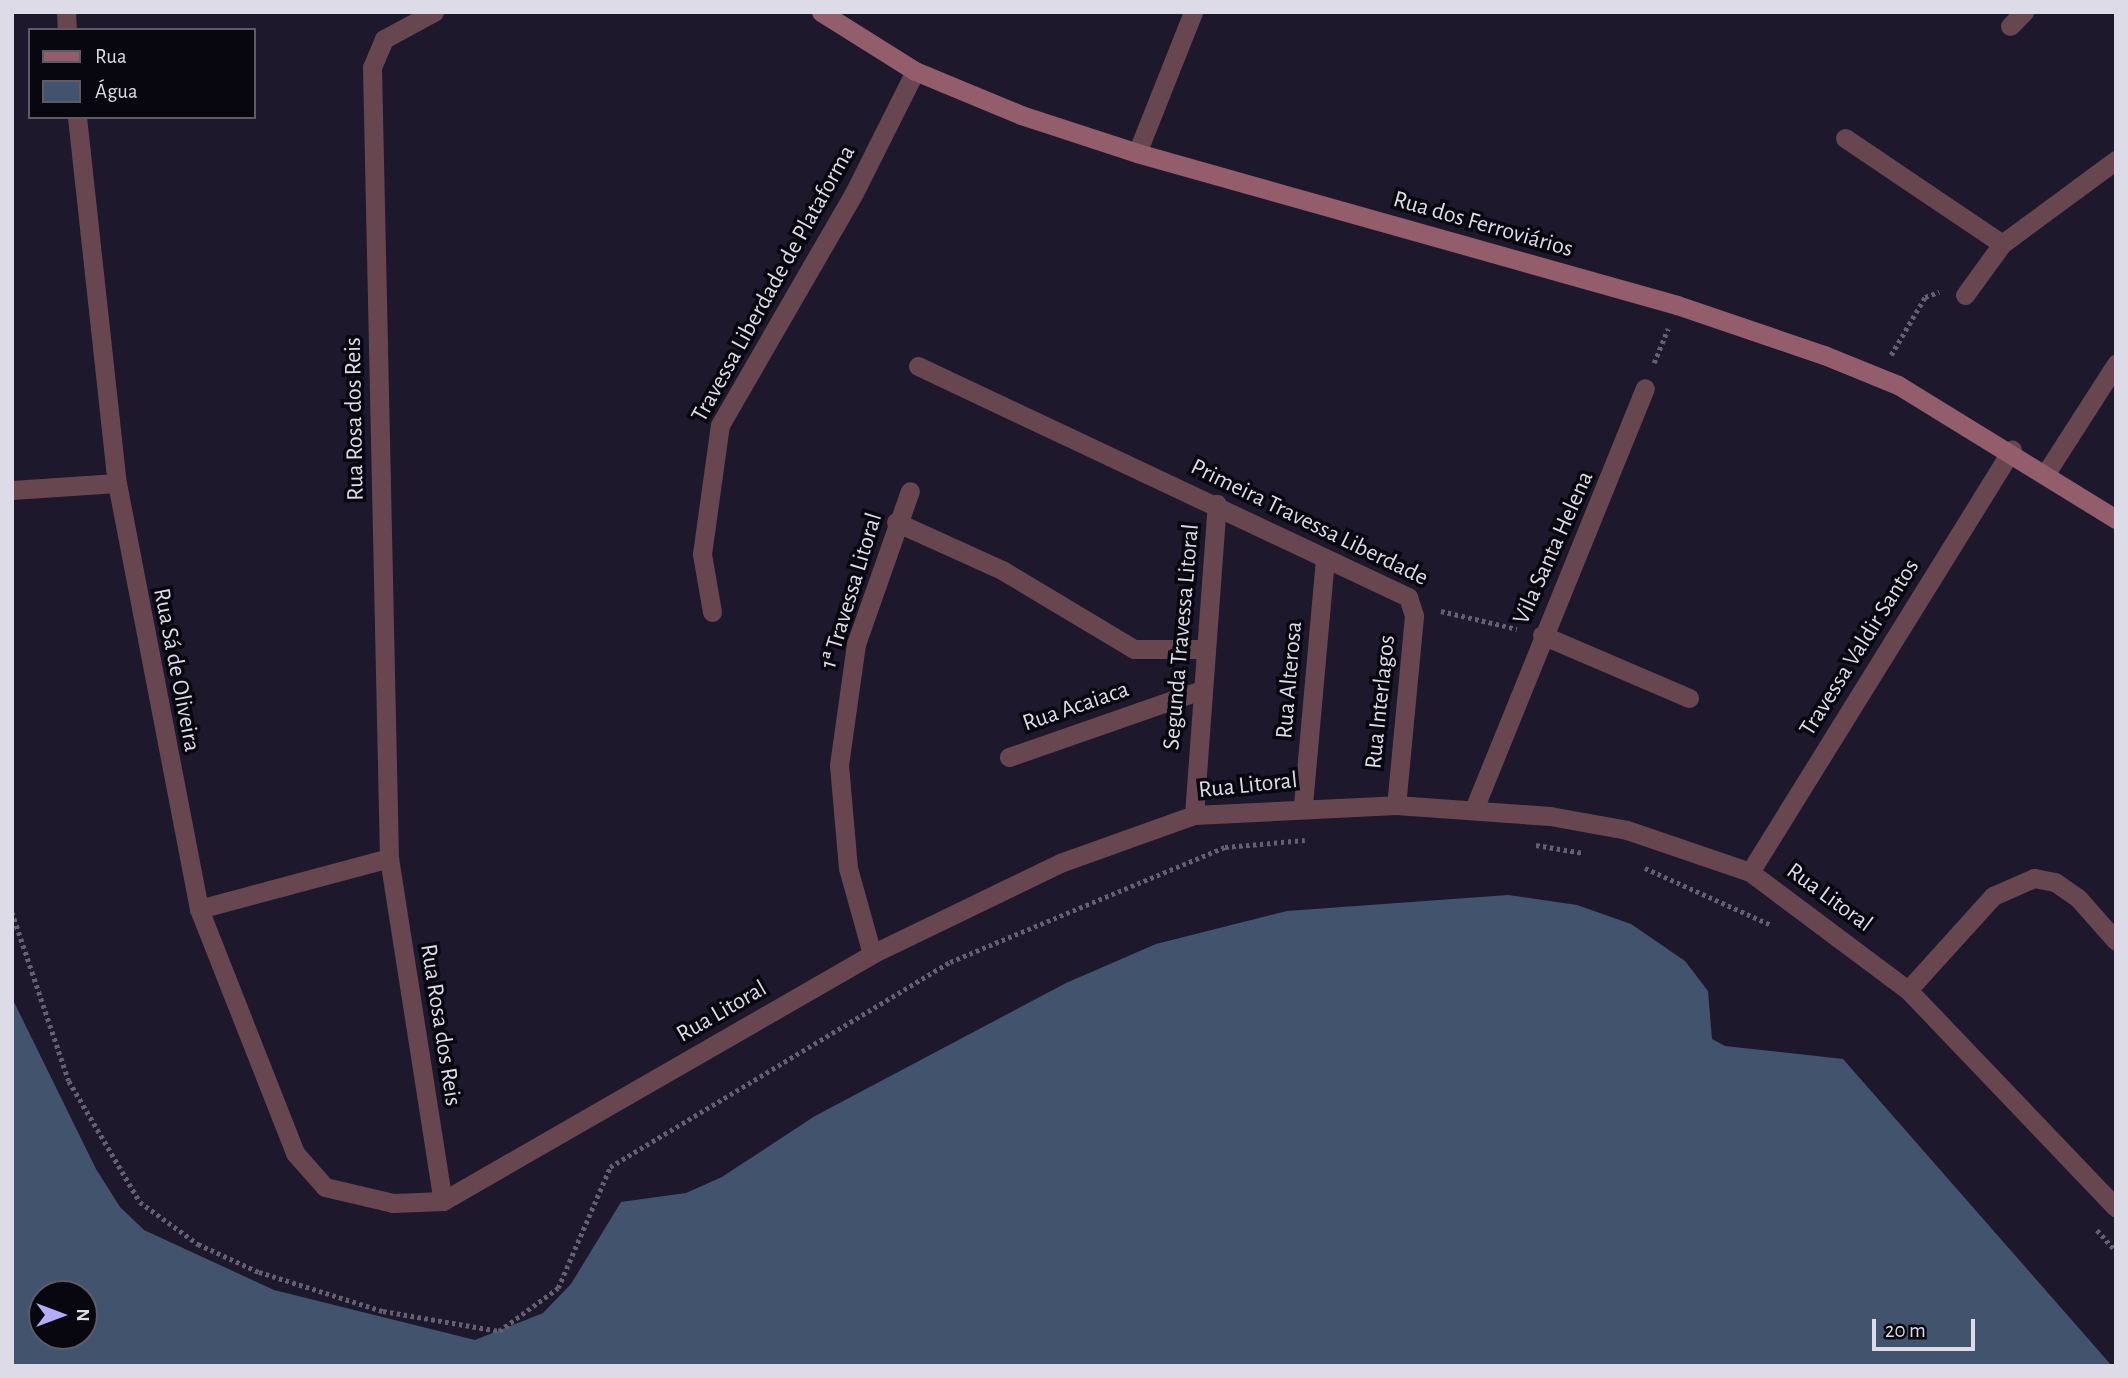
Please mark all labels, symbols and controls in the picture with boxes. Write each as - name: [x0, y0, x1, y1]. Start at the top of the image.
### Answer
- legend: [28, 28, 256, 119]
- text: Rua: [95, 46, 127, 67]
- text: Água: [95, 81, 138, 102]
- street label: Travessa Liberdade de Plataforma: [686, 141, 862, 427]
- street label: Rua dos Ferroviários: [1390, 186, 1576, 264]
- street label: Rua Rosa dos Reis: [339, 337, 371, 501]
- street label: Primeira Travessa Liberdade: [1186, 453, 1432, 593]
- street label: Vila Santa Helena: [1507, 467, 1601, 629]
- street label: 1ª Travessa Litoral: [815, 510, 889, 672]
- street label: Segunda Travessa Litoral: [1158, 523, 1206, 751]
- street label: Travessa Valdir Santos: [1794, 554, 1926, 742]
- street label: Rua Sá de Oliveira: [146, 586, 206, 754]
- street label: Rua Alterosa: [1271, 620, 1309, 740]
- street label: Rua Interlagos: [1360, 634, 1402, 770]
- street label: Rua Acaiaca: [1019, 675, 1133, 739]
- street label: Rua Litoral: [1197, 766, 1299, 806]
- street label: Rua Litoral: [1780, 857, 1878, 939]
- street label: Rua Rosa dos Reis: [413, 942, 467, 1108]
- street label: Rua Litoral: [672, 975, 772, 1049]
- north arrow: [28, 1280, 98, 1350]
- scale bar: [1876, 1304, 1979, 1348]
- text: N: [73, 1308, 92, 1322]
- text: 20 m: [1885, 1320, 1926, 1341]

